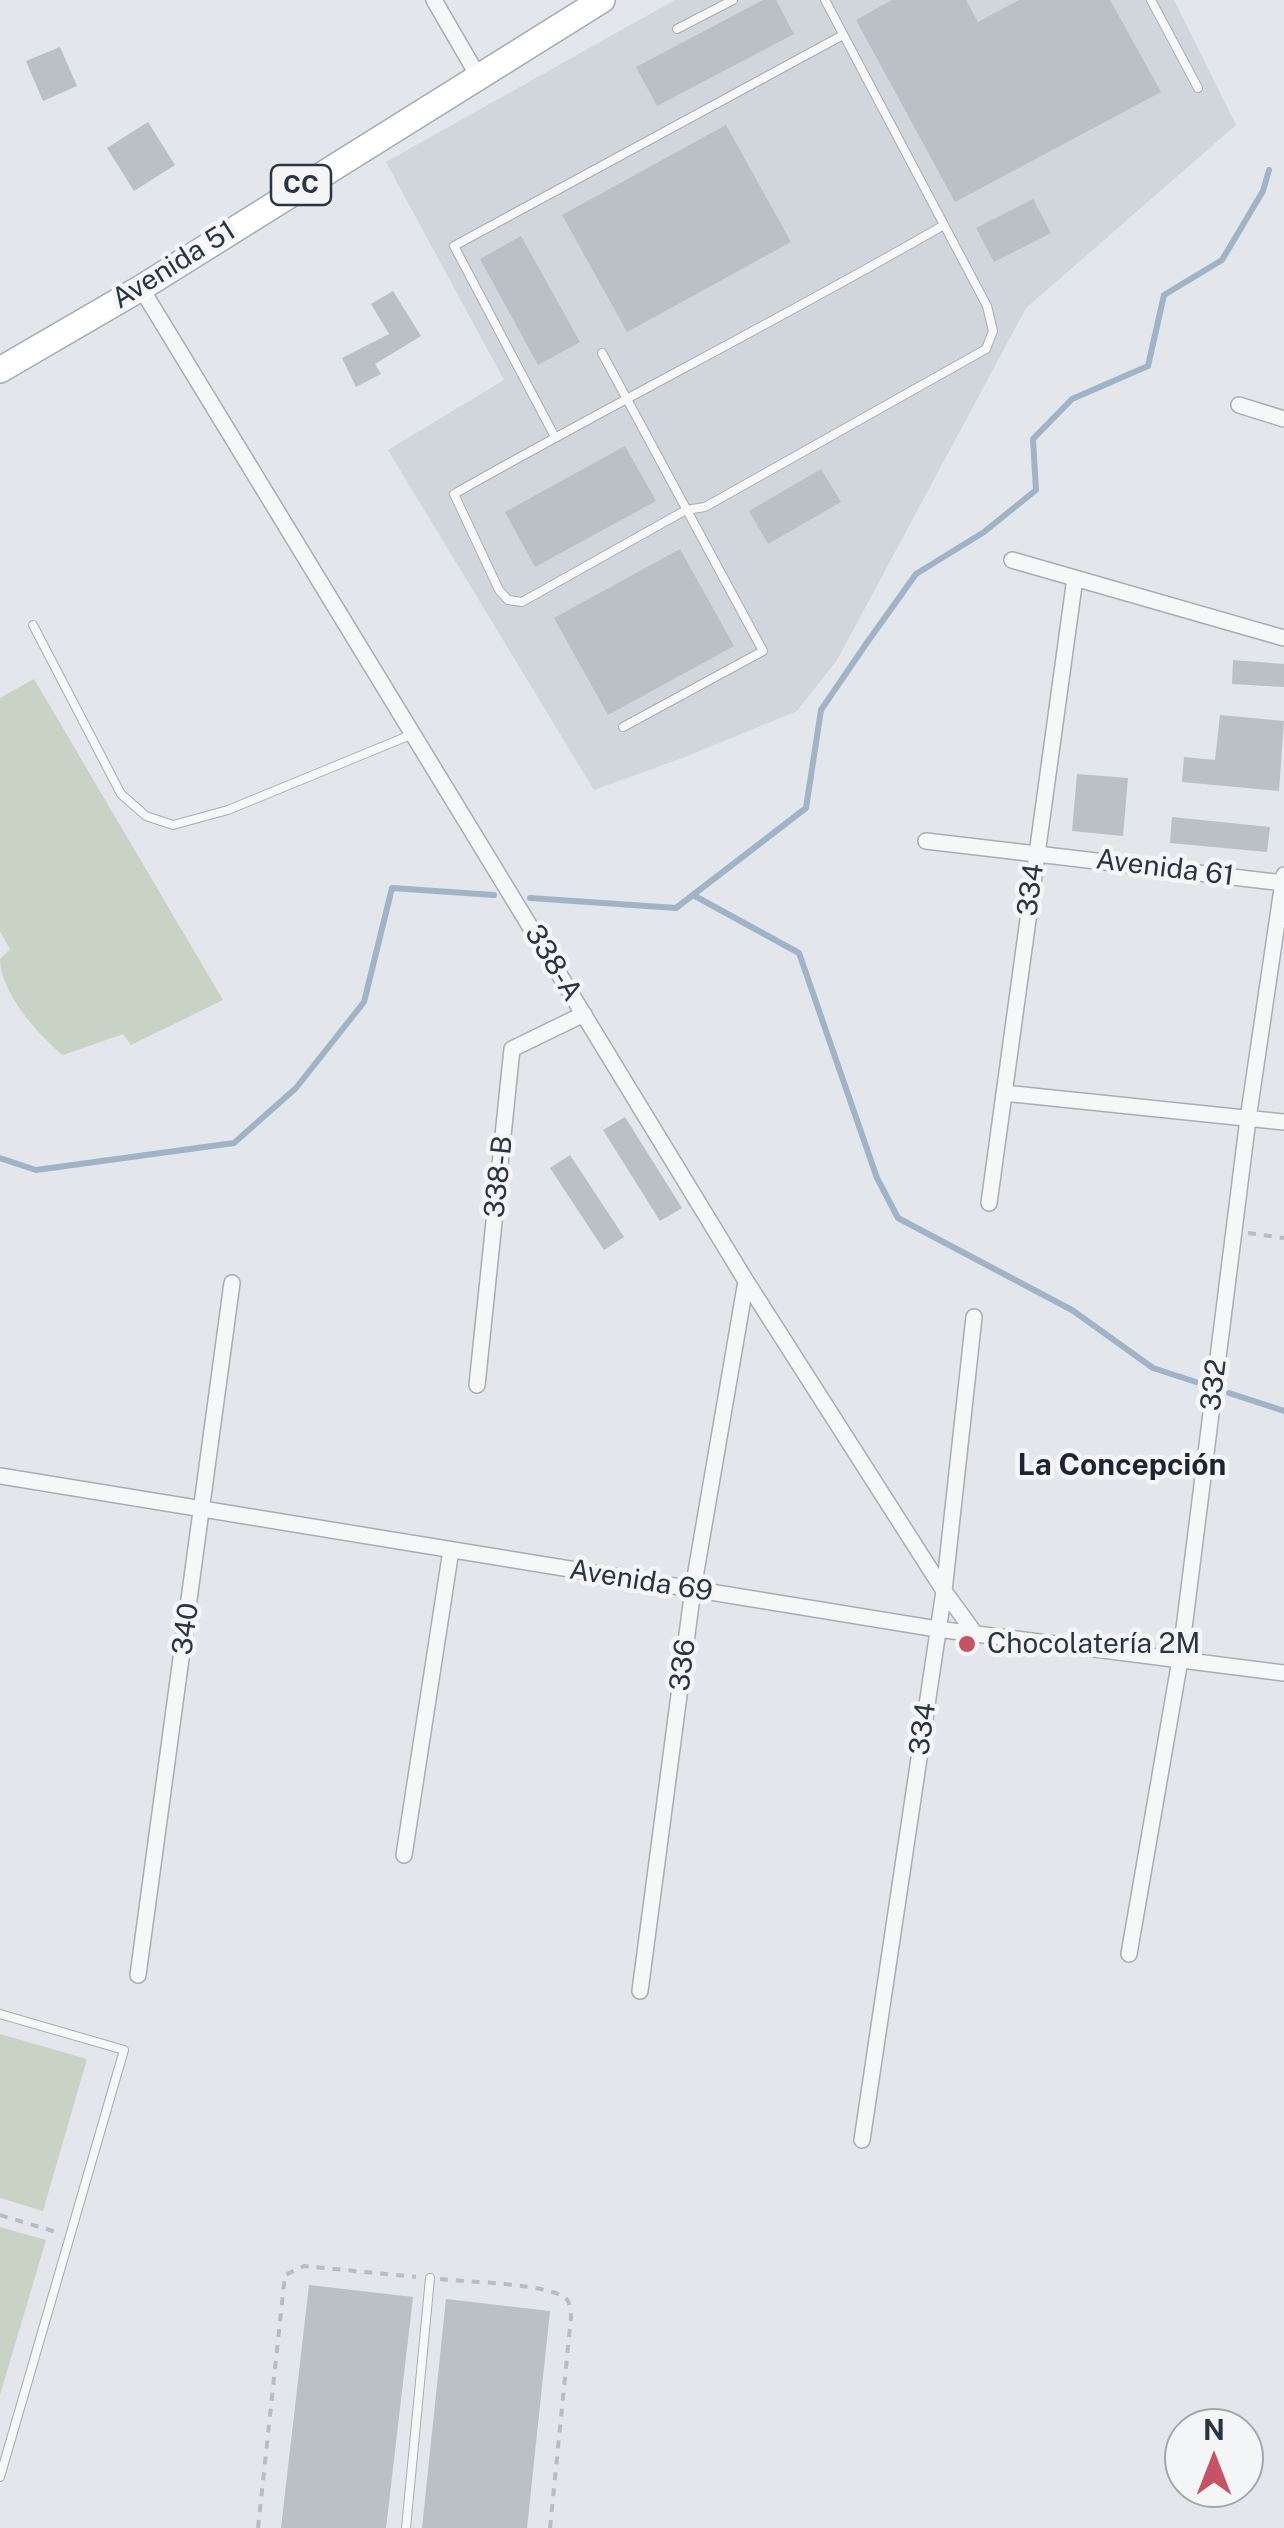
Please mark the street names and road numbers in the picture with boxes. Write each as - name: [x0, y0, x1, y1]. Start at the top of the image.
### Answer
- road number: CC: [271, 165, 331, 205]
- street label: Avenida 51: [106, 214, 242, 316]
- street label: Avenida 61: [1094, 843, 1236, 893]
- street label: 334: [1011, 862, 1051, 918]
- street label: 338-A: [517, 919, 589, 1007]
- street label: 338-B: [478, 1134, 520, 1220]
- street label: 332: [1194, 1357, 1234, 1413]
- street label: Avenida 69: [567, 1553, 715, 1609]
- street label: 340: [166, 1601, 206, 1657]
- street label: 336: [663, 1637, 703, 1693]
- street label: 334: [903, 1701, 943, 1757]

